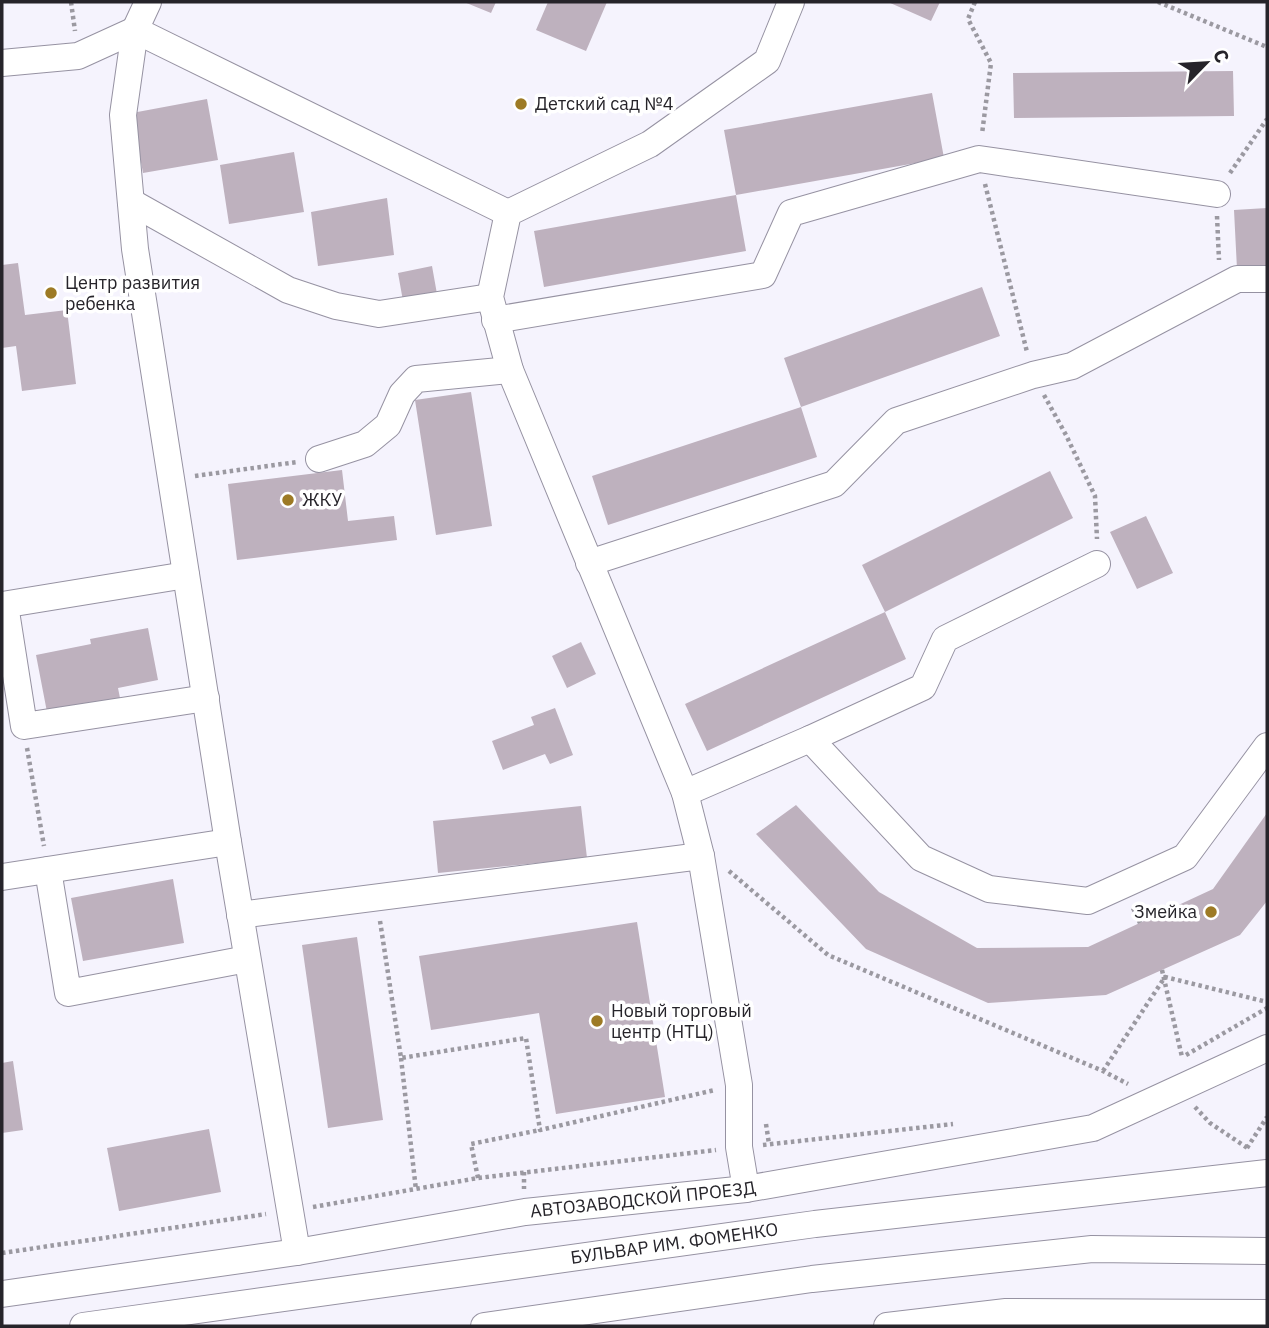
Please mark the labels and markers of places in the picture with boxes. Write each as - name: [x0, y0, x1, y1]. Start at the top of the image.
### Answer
- place label: Детский сад №4: [535, 92, 674, 115]
- marker: Детский сад №4: [513, 96, 529, 112]
- place label: Центр развития ребенка: [65, 271, 200, 315]
- marker: Центр развития ребенка: [43, 285, 59, 301]
- place label: ЖКУ: [302, 488, 343, 511]
- marker: ЖКУ: [280, 492, 296, 508]
- place label: Змейка: [1134, 900, 1197, 923]
- marker: Змейка: [1203, 904, 1219, 920]
- place label: Новый торговый центр (НТЦ): [611, 999, 752, 1043]
- marker: Новый торговый центр (НТЦ): [589, 1013, 605, 1029]

